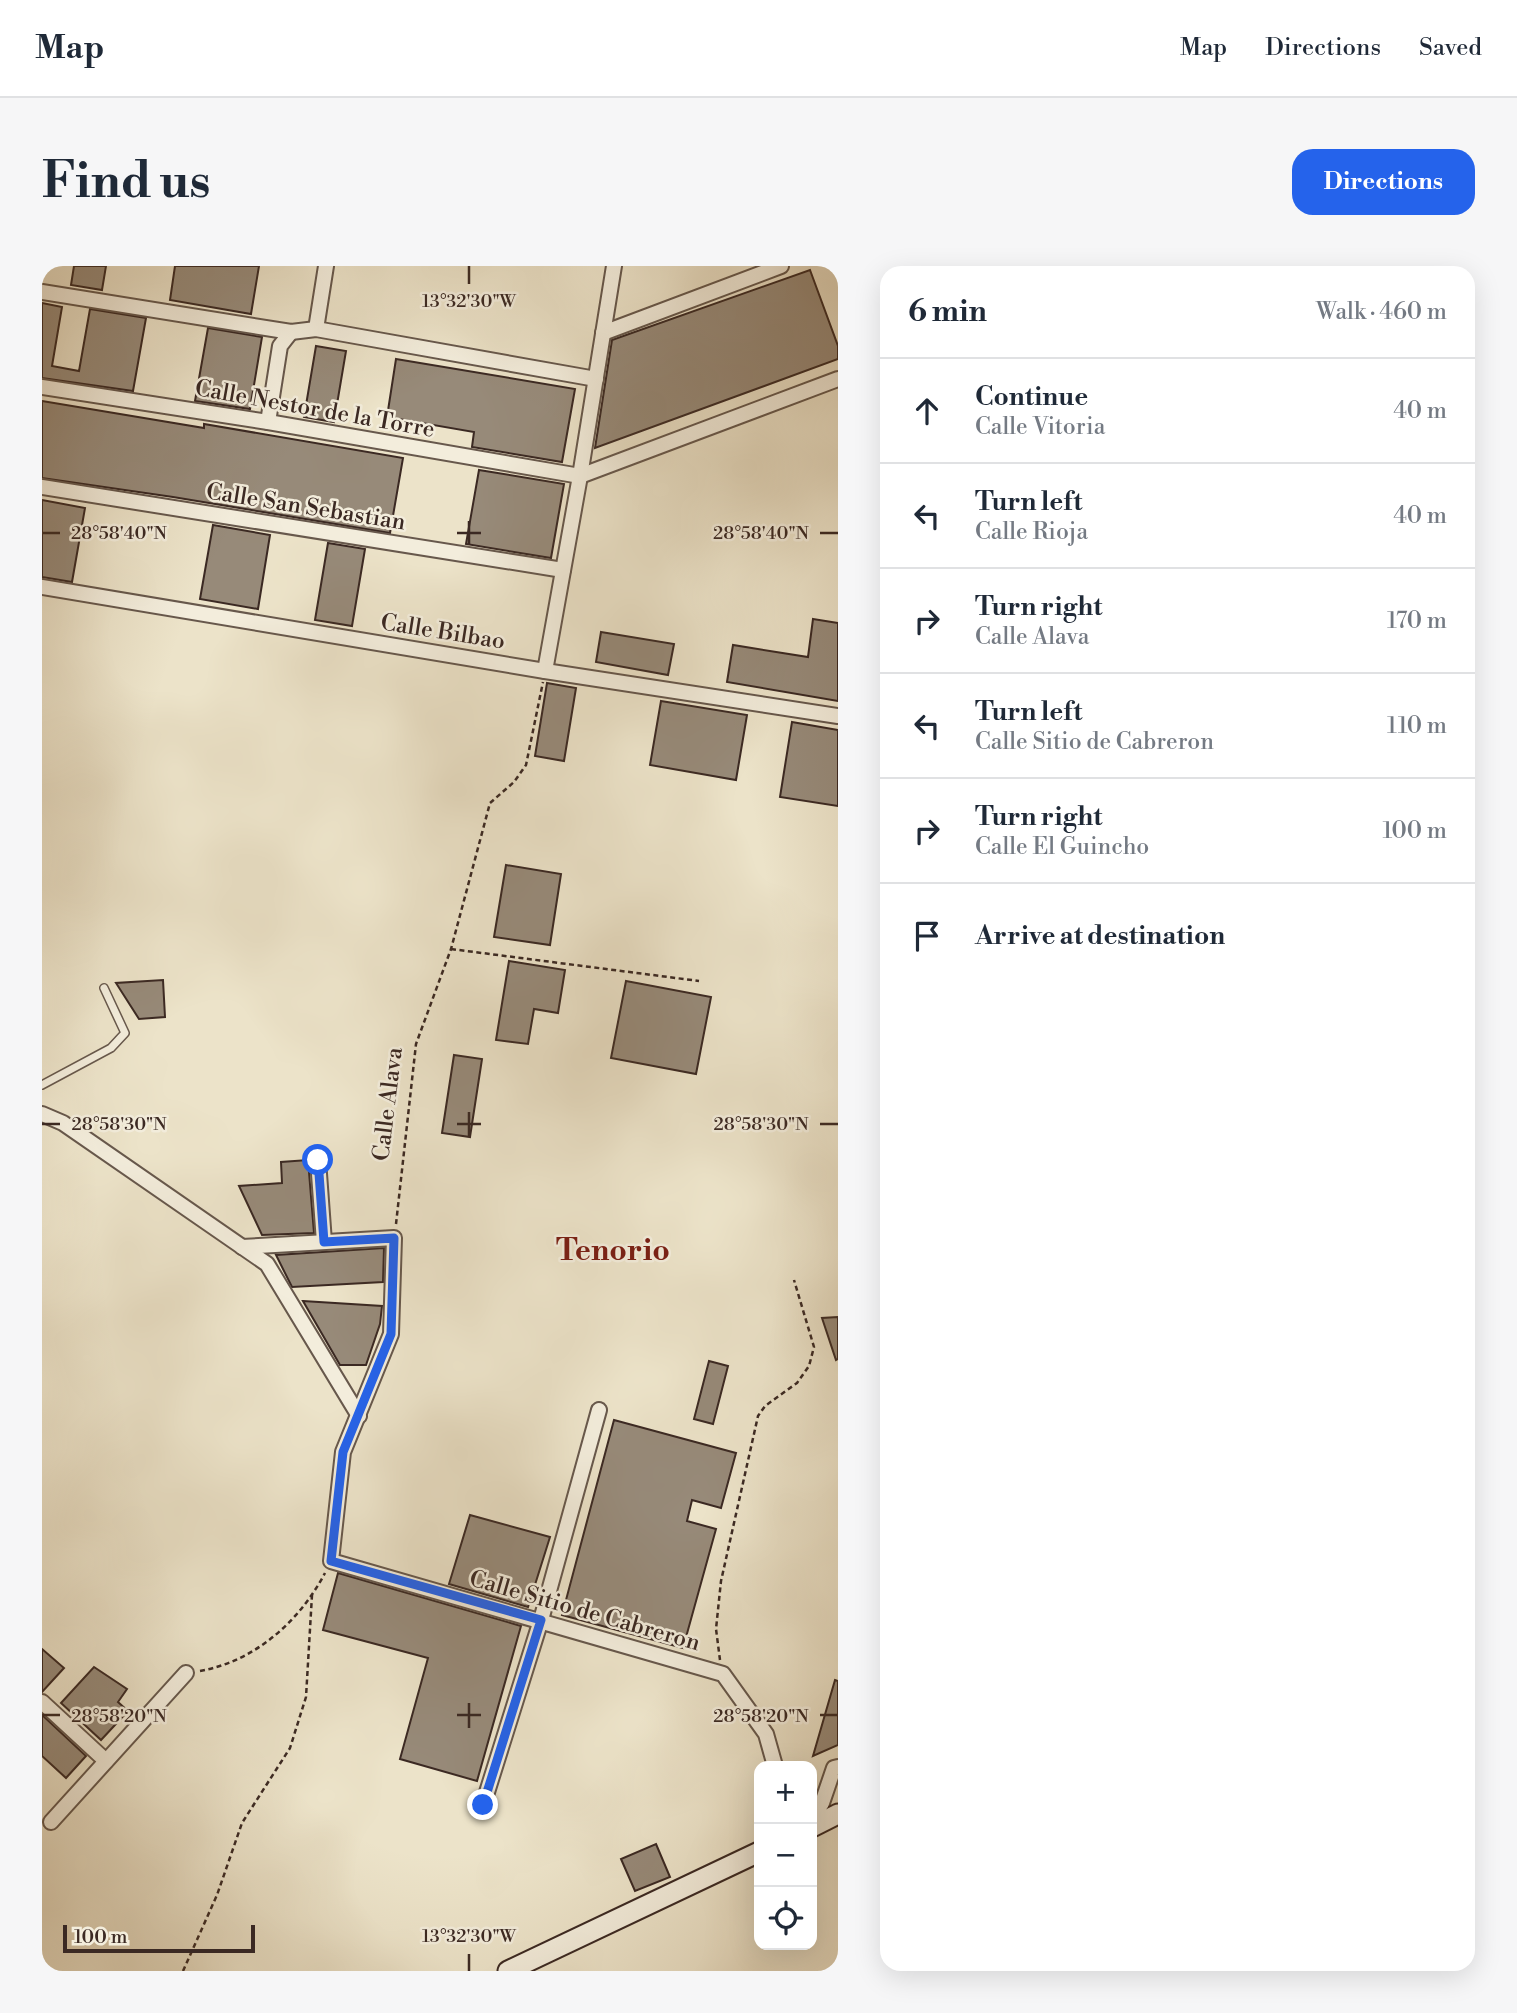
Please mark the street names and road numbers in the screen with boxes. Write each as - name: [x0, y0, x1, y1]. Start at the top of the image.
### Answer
- street label: Calle Nestor de la Torre: [193, 374, 437, 444]
- street label: Calle San Sebastian: [204, 477, 408, 537]
- street label: Calle Bilbao: [379, 608, 507, 656]
- street label: Calle Alava: [367, 1045, 409, 1163]
- street label: Calle Sitio de Cabreron: [466, 1565, 704, 1657]

